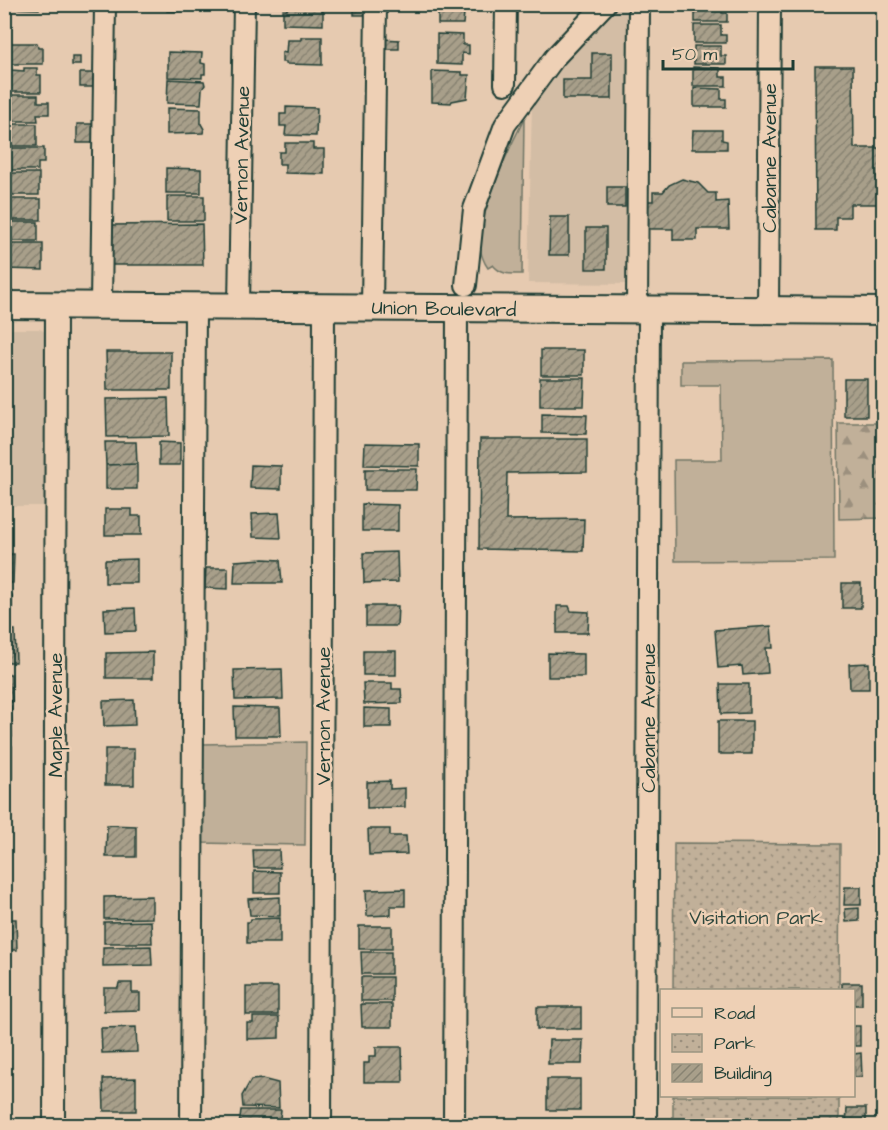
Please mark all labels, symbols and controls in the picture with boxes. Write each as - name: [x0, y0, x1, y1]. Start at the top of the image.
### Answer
- scale bar: [663, 33, 794, 71]
- text: 50 m: [672, 42, 717, 67]
- street label: Cabanne Avenue: [756, 83, 784, 233]
- street label: Vernon Avenue: [227, 85, 257, 225]
- street label: Union Boulevard: [371, 294, 517, 324]
- street label: Cabanne Avenue: [635, 643, 663, 793]
- street label: Vernon Avenue: [310, 647, 338, 785]
- street label: Maple Avenue: [42, 652, 70, 777]
- park label: Visitation Park: [689, 904, 823, 932]
- legend: [660, 989, 855, 1097]
- text: Road: [714, 1001, 755, 1026]
- text: Park: [714, 1031, 756, 1056]
- text: Building: [714, 1061, 772, 1087]

